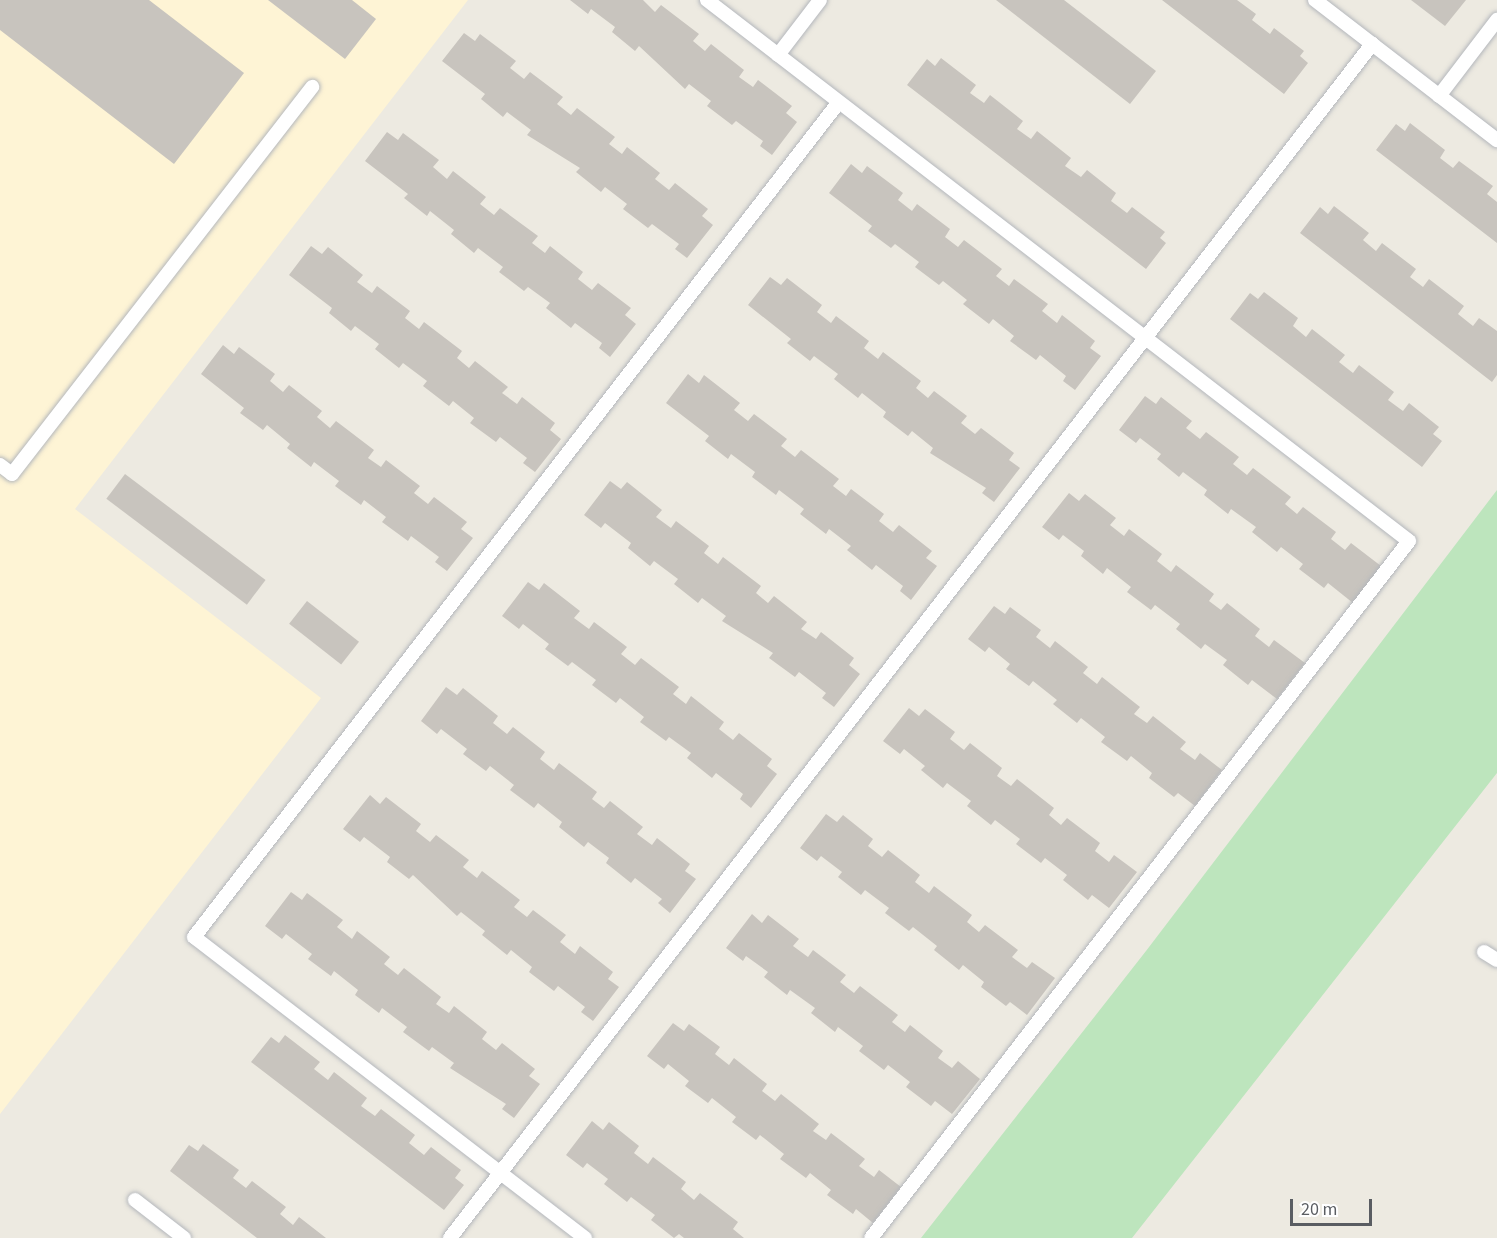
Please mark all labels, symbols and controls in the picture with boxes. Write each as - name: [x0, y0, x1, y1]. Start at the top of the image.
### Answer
- scale bar: [1293, 1187, 1376, 1225]
- text: 20 m: [1301, 1197, 1337, 1222]

